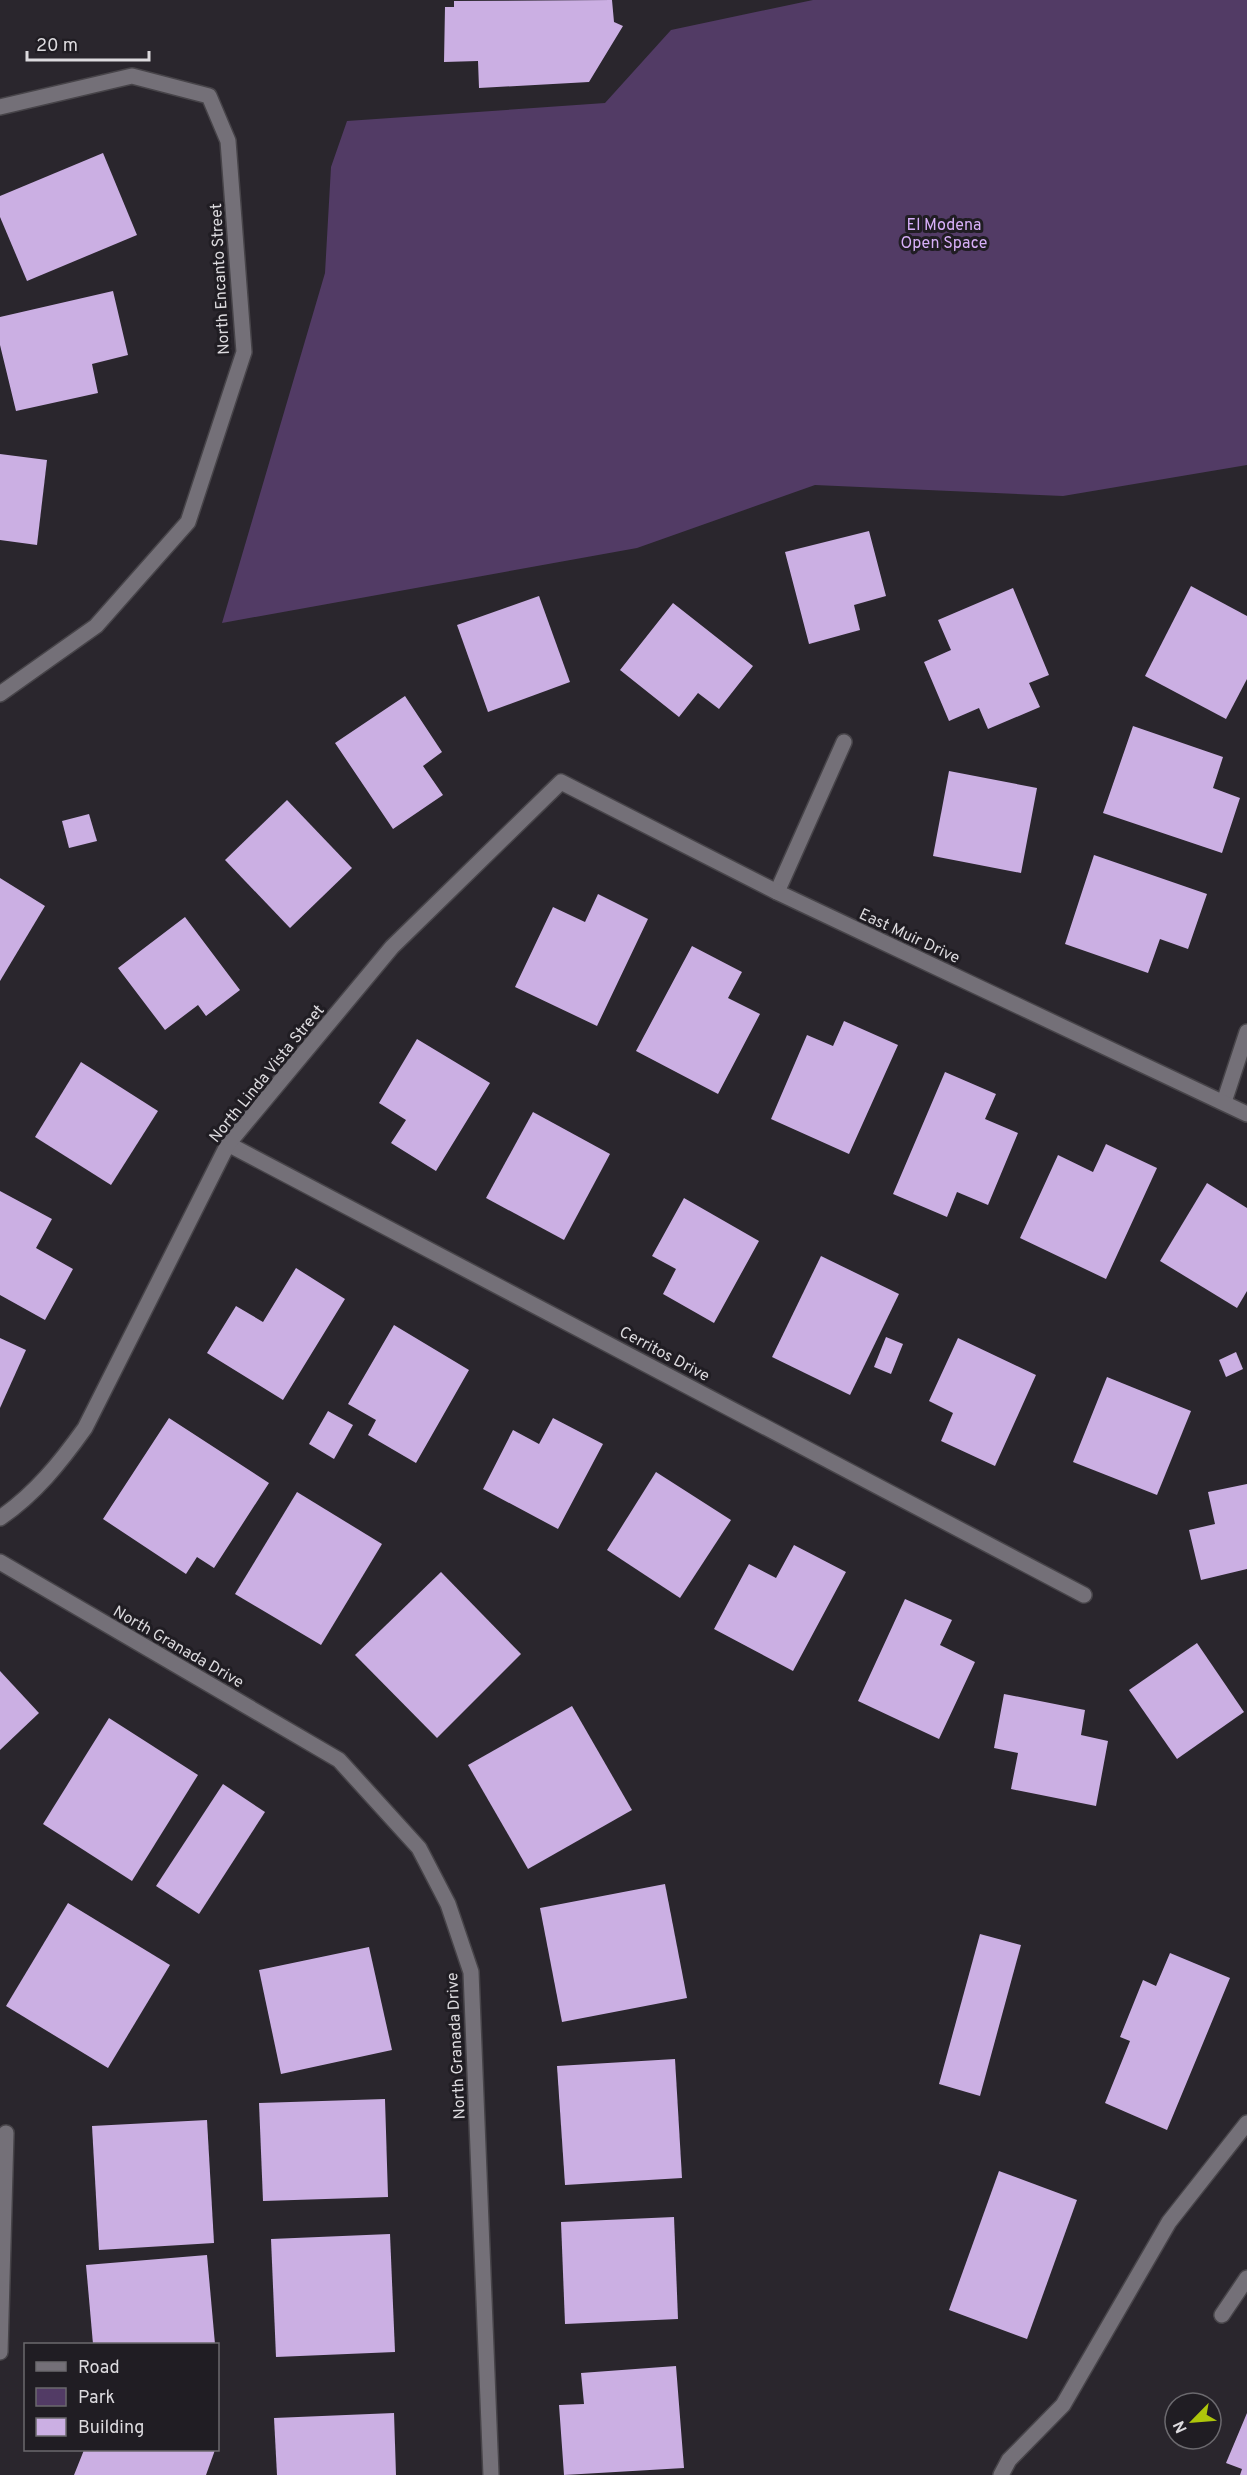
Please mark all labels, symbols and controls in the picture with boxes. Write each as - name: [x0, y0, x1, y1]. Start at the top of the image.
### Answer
- scale bar: [27, 24, 148, 62]
- text: 20 m: [36, 35, 78, 58]
- street label: North Encanto Street: [207, 203, 235, 355]
- park label: El Modena Open Space: [901, 216, 987, 254]
- street label: East Muir Drive: [856, 905, 963, 969]
- street label: North Linda Vista Street: [206, 1001, 329, 1147]
- street label: Cerritos Drive: [615, 1323, 713, 1387]
- street label: North Granada Drive: [109, 1602, 247, 1693]
- street label: North Granada Drive: [443, 1972, 471, 2120]
- legend: [24, 2343, 219, 2451]
- text: Road: [78, 2357, 120, 2380]
- text: Park: [78, 2387, 115, 2410]
- north arrow: [1163, 2391, 1223, 2451]
- text: Building: [78, 2417, 144, 2440]
- text: N: [1170, 2417, 1193, 2436]

